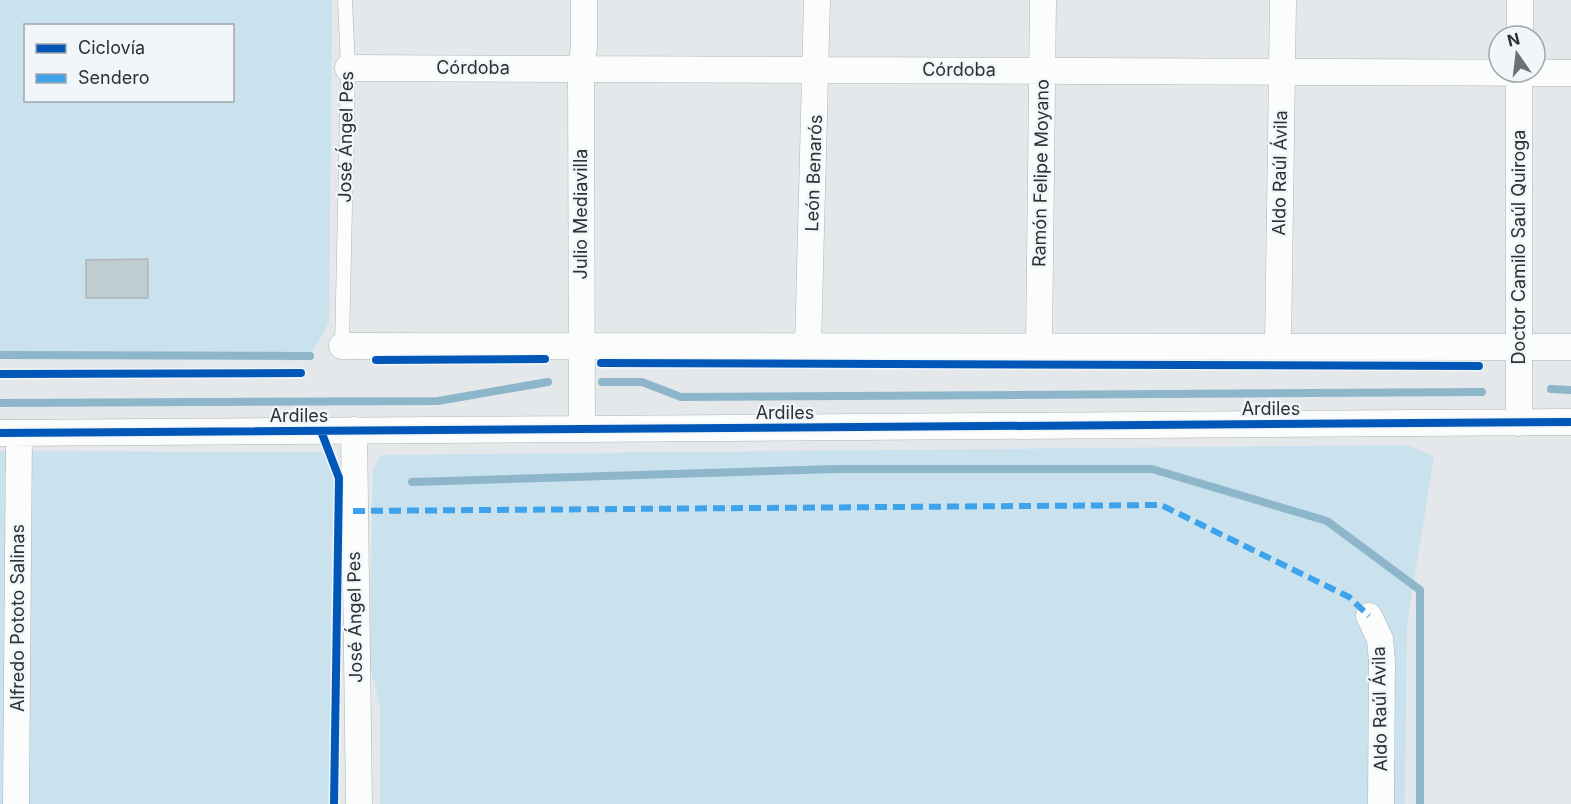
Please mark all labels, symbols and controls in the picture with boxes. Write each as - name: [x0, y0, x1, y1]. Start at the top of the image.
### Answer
- legend: [24, 24, 234, 102]
- north arrow: [1487, 24, 1547, 84]
- text: N: [1505, 28, 1522, 51]
- text: Ciclovía: [78, 37, 145, 58]
- street label: Córdoba: [436, 57, 510, 78]
- street label: Córdoba: [922, 59, 996, 80]
- text: Sendero: [78, 67, 149, 88]
- street label: José Ángel Pes: [333, 71, 357, 203]
- street label: Ramón Felipe Moyano: [1028, 79, 1053, 267]
- street label: Aldo Raúl Ávila: [1267, 110, 1291, 236]
- street label: León Benarós: [801, 114, 826, 232]
- street label: Doctor Camilo Saúl Quiroga: [1508, 130, 1529, 364]
- street label: Julio Mediavilla: [570, 149, 591, 279]
- street label: Ardiles: [1242, 398, 1300, 419]
- street label: Ardiles: [756, 402, 814, 423]
- street label: Ardiles: [270, 405, 328, 426]
- street label: Alfredo Pototo Salinas: [7, 524, 28, 712]
- street label: José Ángel Pes: [342, 551, 366, 683]
- street label: Aldo Raúl Ávila: [1367, 646, 1391, 772]

